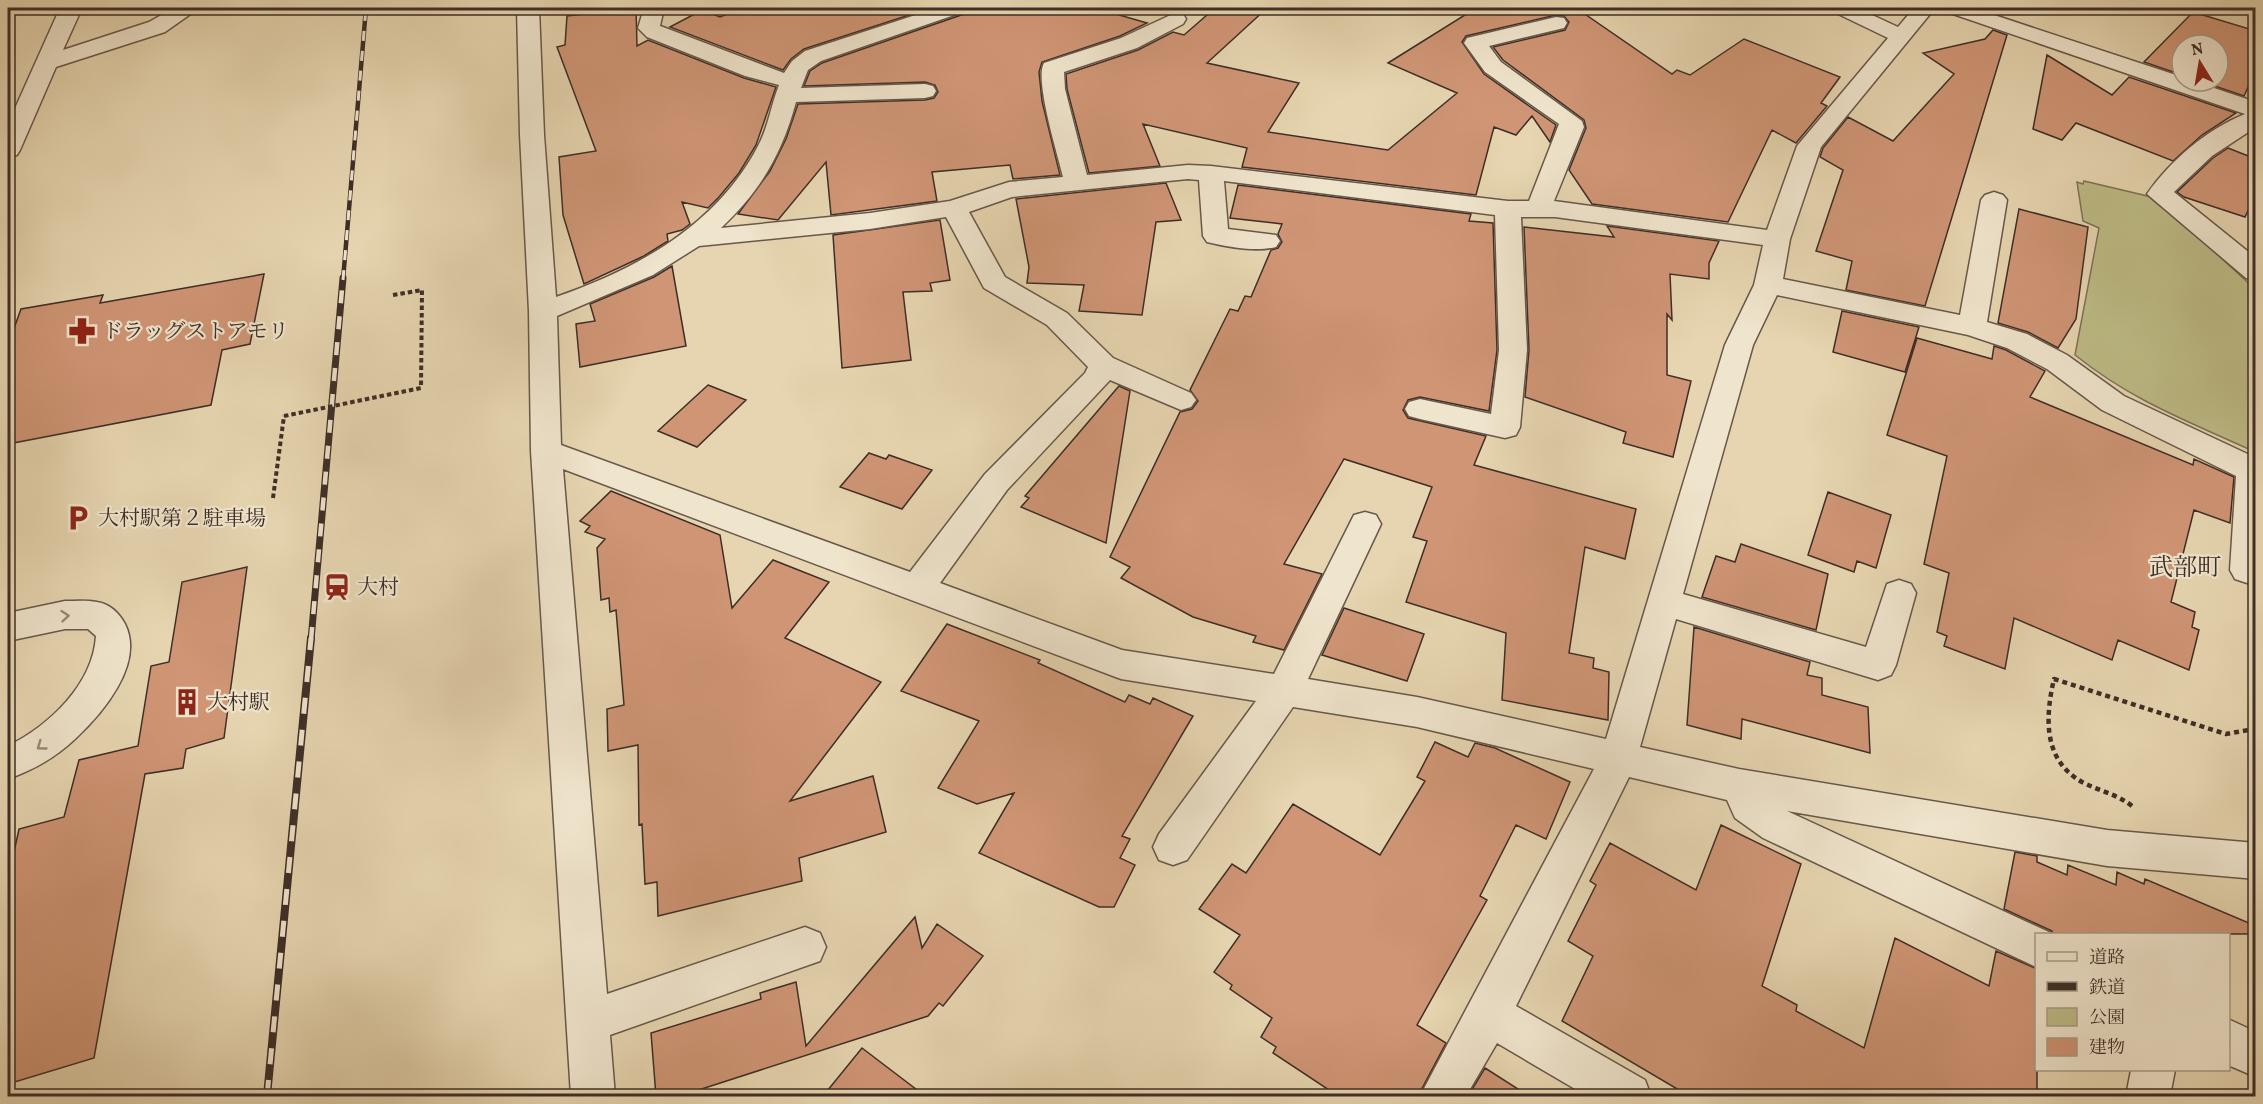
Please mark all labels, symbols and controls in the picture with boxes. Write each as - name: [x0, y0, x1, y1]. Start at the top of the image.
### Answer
- north arrow: [2170, 33, 2230, 93]
- text: N: [2190, 38, 2206, 62]
- pharmacy icon: ドラッグストアモリ: [67, 316, 97, 346]
- place label: ドラッグストアモリ: [102, 318, 289, 347]
- parking icon: 大村駅第２駐車場: [63, 503, 93, 533]
- place label: 大村駅第２駐車場: [98, 505, 266, 534]
- district label: 武部町: [2149, 552, 2221, 586]
- station icon: 大村: [322, 572, 352, 602]
- place label: 大村: [357, 574, 399, 603]
- one-way arrow: [60, 610, 69, 623]
- building icon: 大村駅: [172, 687, 202, 717]
- place label: 大村駅: [207, 689, 270, 718]
- one-way arrow: [37, 739, 48, 750]
- legend: [2035, 933, 2230, 1071]
- text: 道路: [2089, 946, 2125, 971]
- text: 鉄道: [2089, 976, 2125, 1001]
- text: 公園: [2089, 1006, 2125, 1031]
- text: 建物: [2089, 1036, 2125, 1061]

